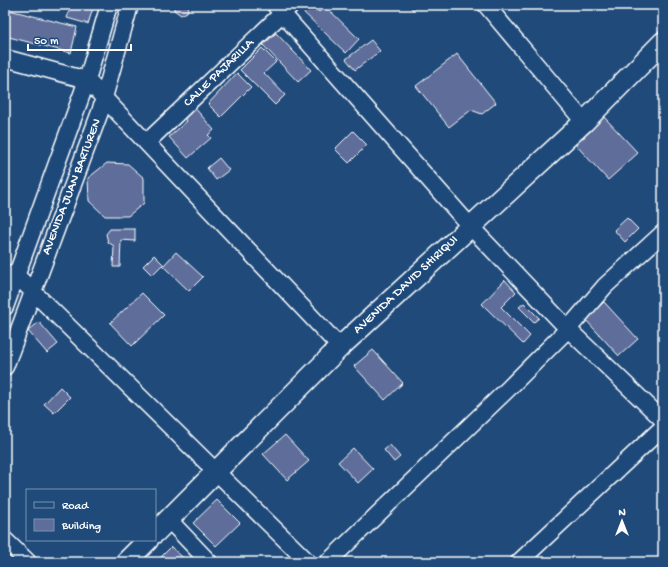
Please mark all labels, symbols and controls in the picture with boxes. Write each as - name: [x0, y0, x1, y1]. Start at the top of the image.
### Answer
- scale bar: [28, 26, 131, 52]
- text: 50 m: [34, 35, 59, 49]
- street label: CALLE PAJARILLA: [181, 35, 258, 110]
- street label: AVENIDA JUAN BARTUREN: [39, 117, 105, 257]
- street label: AVENIDA DAVID SHIRIQUI: [351, 233, 461, 337]
- legend: [26, 489, 156, 541]
- text: Road: [62, 500, 89, 514]
- north arrow: [602, 501, 642, 541]
- text: N: [618, 507, 626, 519]
- text: Building: [61, 520, 101, 534]

